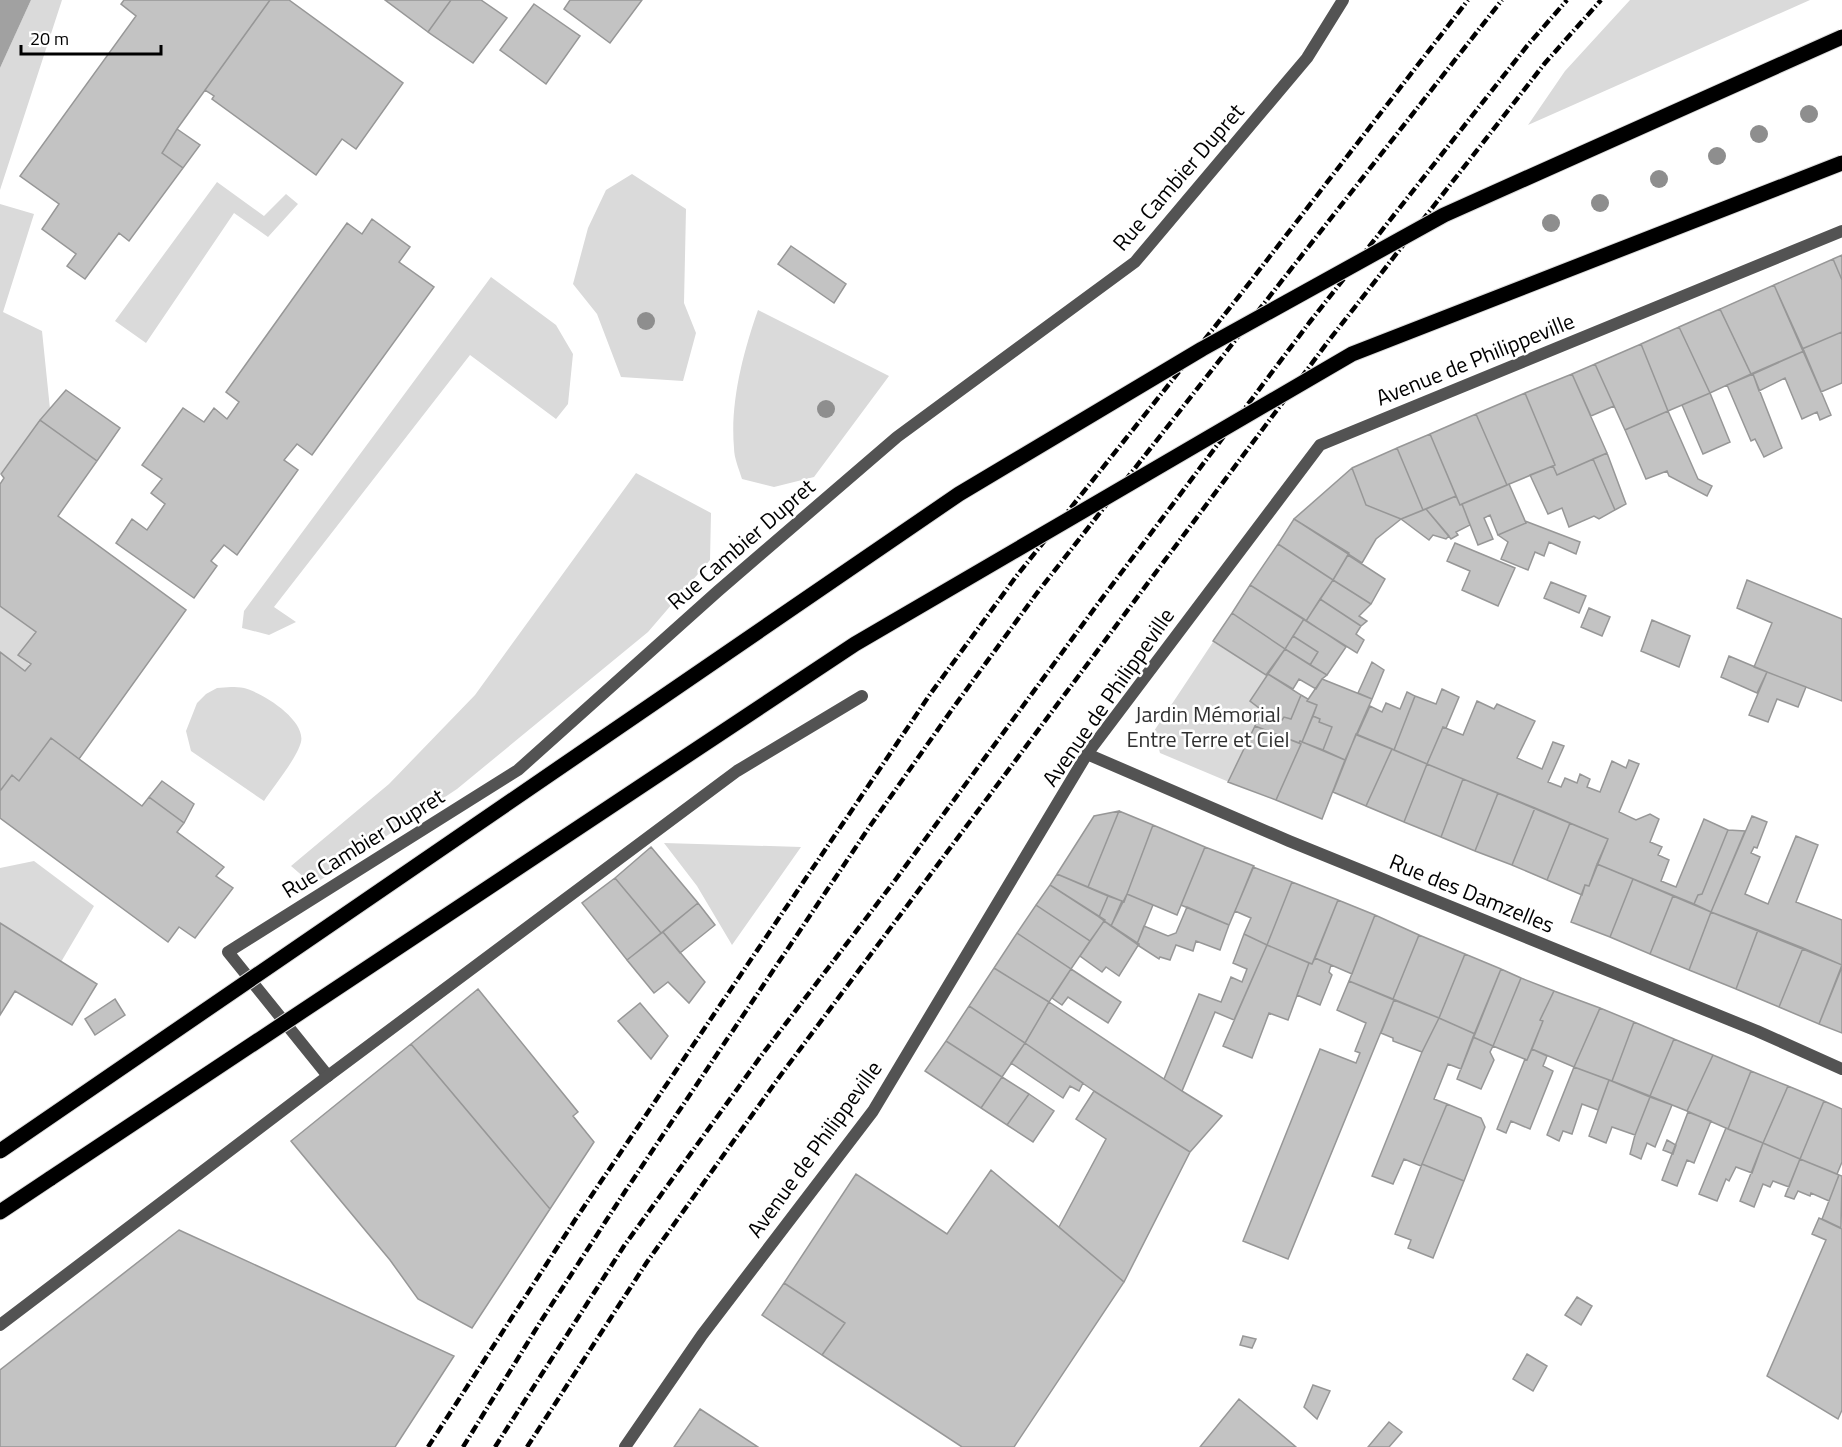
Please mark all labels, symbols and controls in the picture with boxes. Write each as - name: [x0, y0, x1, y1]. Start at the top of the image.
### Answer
- scale bar: [21, 18, 160, 56]
- text: 20 m: [30, 25, 69, 52]
- street label: Rue Cambier Dupret: [1104, 95, 1252, 258]
- street label: Avenue de Philippeville: [1371, 304, 1579, 414]
- street label: Rue Cambier Dupret: [660, 470, 823, 618]
- street label: Avenue de Philippeville: [1033, 601, 1183, 793]
- park label: Jardin Mémorial Entre Terre et Ciel: [1126, 697, 1290, 756]
- street label: Rue Cambier Dupret: [275, 779, 451, 907]
- street label: Rue des Damzelles: [1384, 844, 1560, 942]
- street label: Avenue de Philippeville: [738, 1053, 890, 1245]

